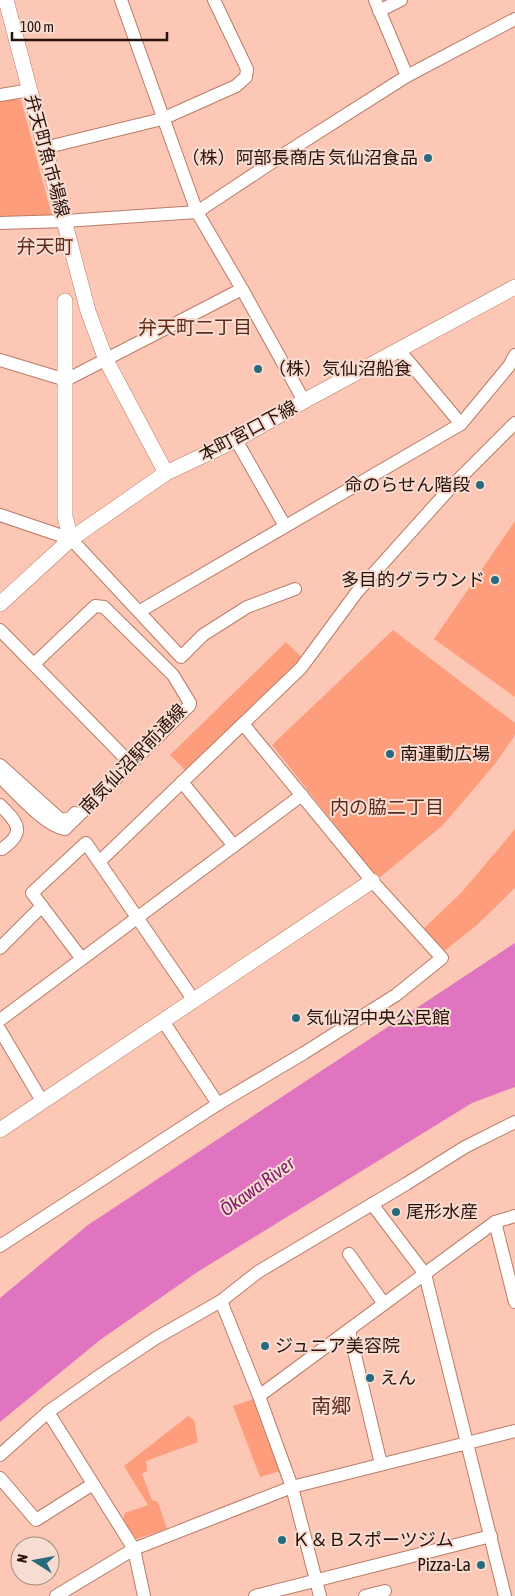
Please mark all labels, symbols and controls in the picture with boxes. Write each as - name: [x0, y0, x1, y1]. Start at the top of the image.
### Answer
- scale bar: [12, 10, 168, 42]
- text: 100 m: [20, 18, 54, 35]
- street label: 弁天町魚市場線: [21, 92, 74, 219]
- place label: （株）阿部長商店 気仙沼食品: [182, 147, 418, 168]
- marker: （株）阿部長商店 気仙沼食品: [422, 152, 434, 164]
- district label: 弁天町: [16, 235, 74, 257]
- district label: 弁天町二丁目: [138, 316, 252, 338]
- place label: （株）気仙沼船食: [268, 358, 412, 379]
- marker: （株）気仙沼船食: [252, 363, 264, 375]
- street label: 本町宮口下線: [195, 396, 300, 465]
- place label: 命のらせん階段: [344, 474, 470, 495]
- marker: 命のらせん階段: [474, 479, 486, 491]
- place label: 多目的グラウンド: [341, 569, 485, 590]
- marker: 多目的グラウンド: [489, 574, 501, 586]
- street label: 南気仙沼駅前通線: [75, 700, 190, 818]
- place label: 南運動広場: [400, 743, 490, 764]
- marker: 南運動広場: [384, 748, 396, 760]
- district label: 内の脇二丁目: [330, 796, 444, 818]
- place label: 気仙沼中央公民館: [306, 1007, 450, 1028]
- marker: 気仙沼中央公民館: [290, 1012, 302, 1024]
- water label: Ōkawa River: [216, 1151, 299, 1220]
- place label: 尾形水産: [406, 1201, 478, 1222]
- marker: 尾形水産: [390, 1206, 402, 1218]
- place label: ジュニア美容院: [275, 1335, 400, 1356]
- marker: ジュニア美容院: [259, 1340, 271, 1352]
- place label: えん: [380, 1367, 416, 1388]
- marker: えん: [364, 1372, 376, 1384]
- district label: 南郷: [311, 1394, 351, 1417]
- place label: Ｋ＆Ｂスポーツジム: [292, 1529, 454, 1550]
- marker: Ｋ＆Ｂスポーツジム: [276, 1534, 288, 1546]
- north arrow: [10, 1536, 60, 1586]
- text: N: [14, 1553, 31, 1564]
- place label: Pizza-La: [417, 1554, 471, 1575]
- marker: Pizza-La: [475, 1559, 487, 1571]

